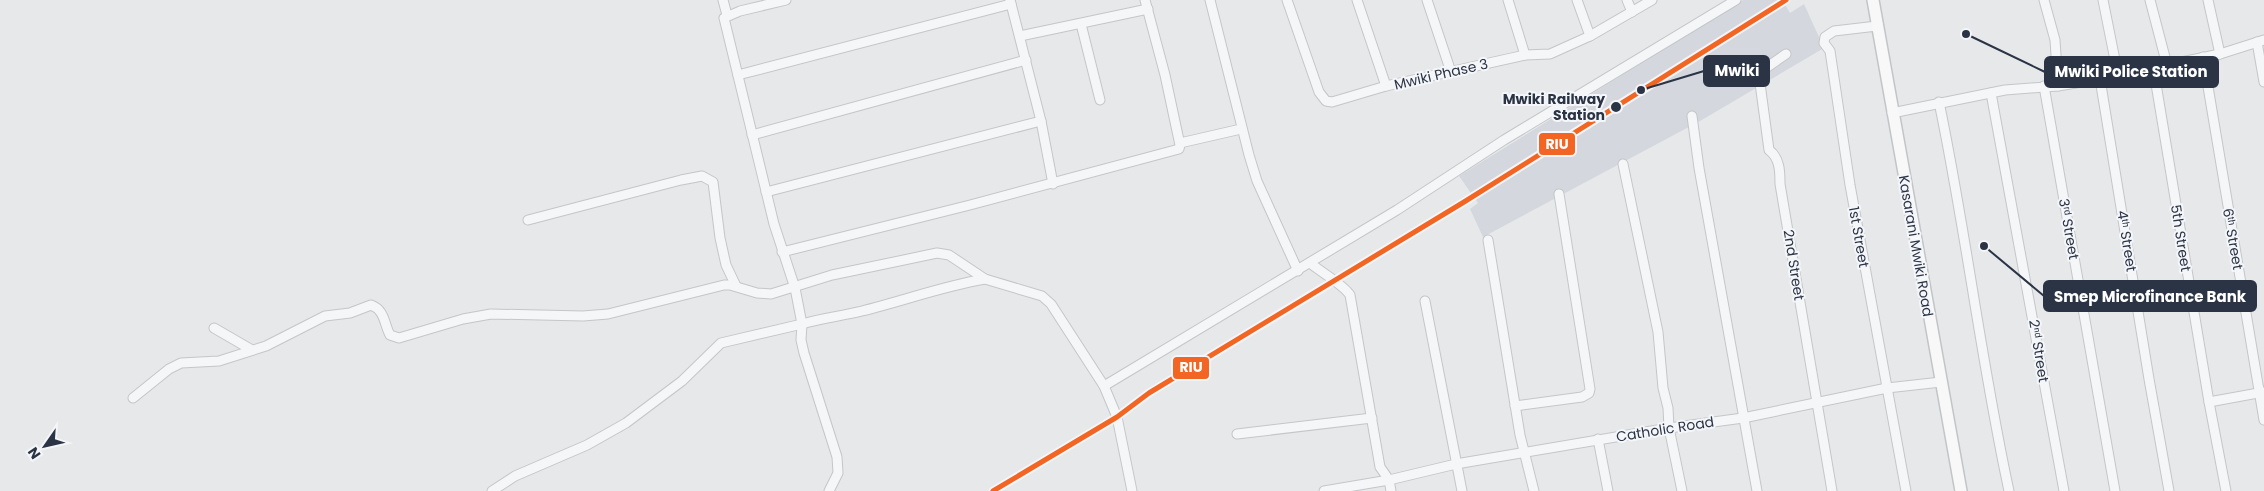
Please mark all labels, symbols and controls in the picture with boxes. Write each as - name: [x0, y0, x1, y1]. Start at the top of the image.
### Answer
- street label: Mwiki Phase 3: [1392, 53, 1490, 95]
- callout: Mwiki: [1704, 56, 1769, 86]
- callout: Mwiki Police Station: [2045, 57, 2218, 87]
- text: Mwiki: [1715, 60, 1759, 81]
- text: Mwiki Police Station: [2054, 61, 2208, 82]
- place label: Mwiki Railway Station: [1503, 89, 1605, 125]
- marker: Mwiki Railway Station: [1609, 100, 1623, 114]
- line badge: RIU: [1538, 132, 1576, 156]
- text: RIU: [1545, 134, 1569, 154]
- street label: Kasarani Mwiki Road: [1894, 174, 1938, 318]
- street label: 3ʳᵈ Street: [2054, 197, 2084, 261]
- street label: 5th Street: [2166, 203, 2196, 273]
- street label: 1st Street: [1844, 205, 1874, 269]
- street label: 6ᵗʰ Street: [2218, 207, 2248, 271]
- street label: 4ᵗʰ Street: [2112, 209, 2142, 273]
- street label: 2nd Street: [1779, 228, 1809, 302]
- callout: Smep Microfinance Bank: [2044, 281, 2256, 311]
- text: Smep Microfinance Bank: [2054, 286, 2247, 307]
- street label: 2ⁿᵈ Street: [2024, 318, 2054, 384]
- line badge: RIU: [1172, 356, 1210, 380]
- text: RIU: [1179, 357, 1203, 377]
- street label: Catholic Road: [1615, 411, 1715, 447]
- north arrow: [20, 421, 70, 471]
- text: N: [23, 443, 45, 463]

